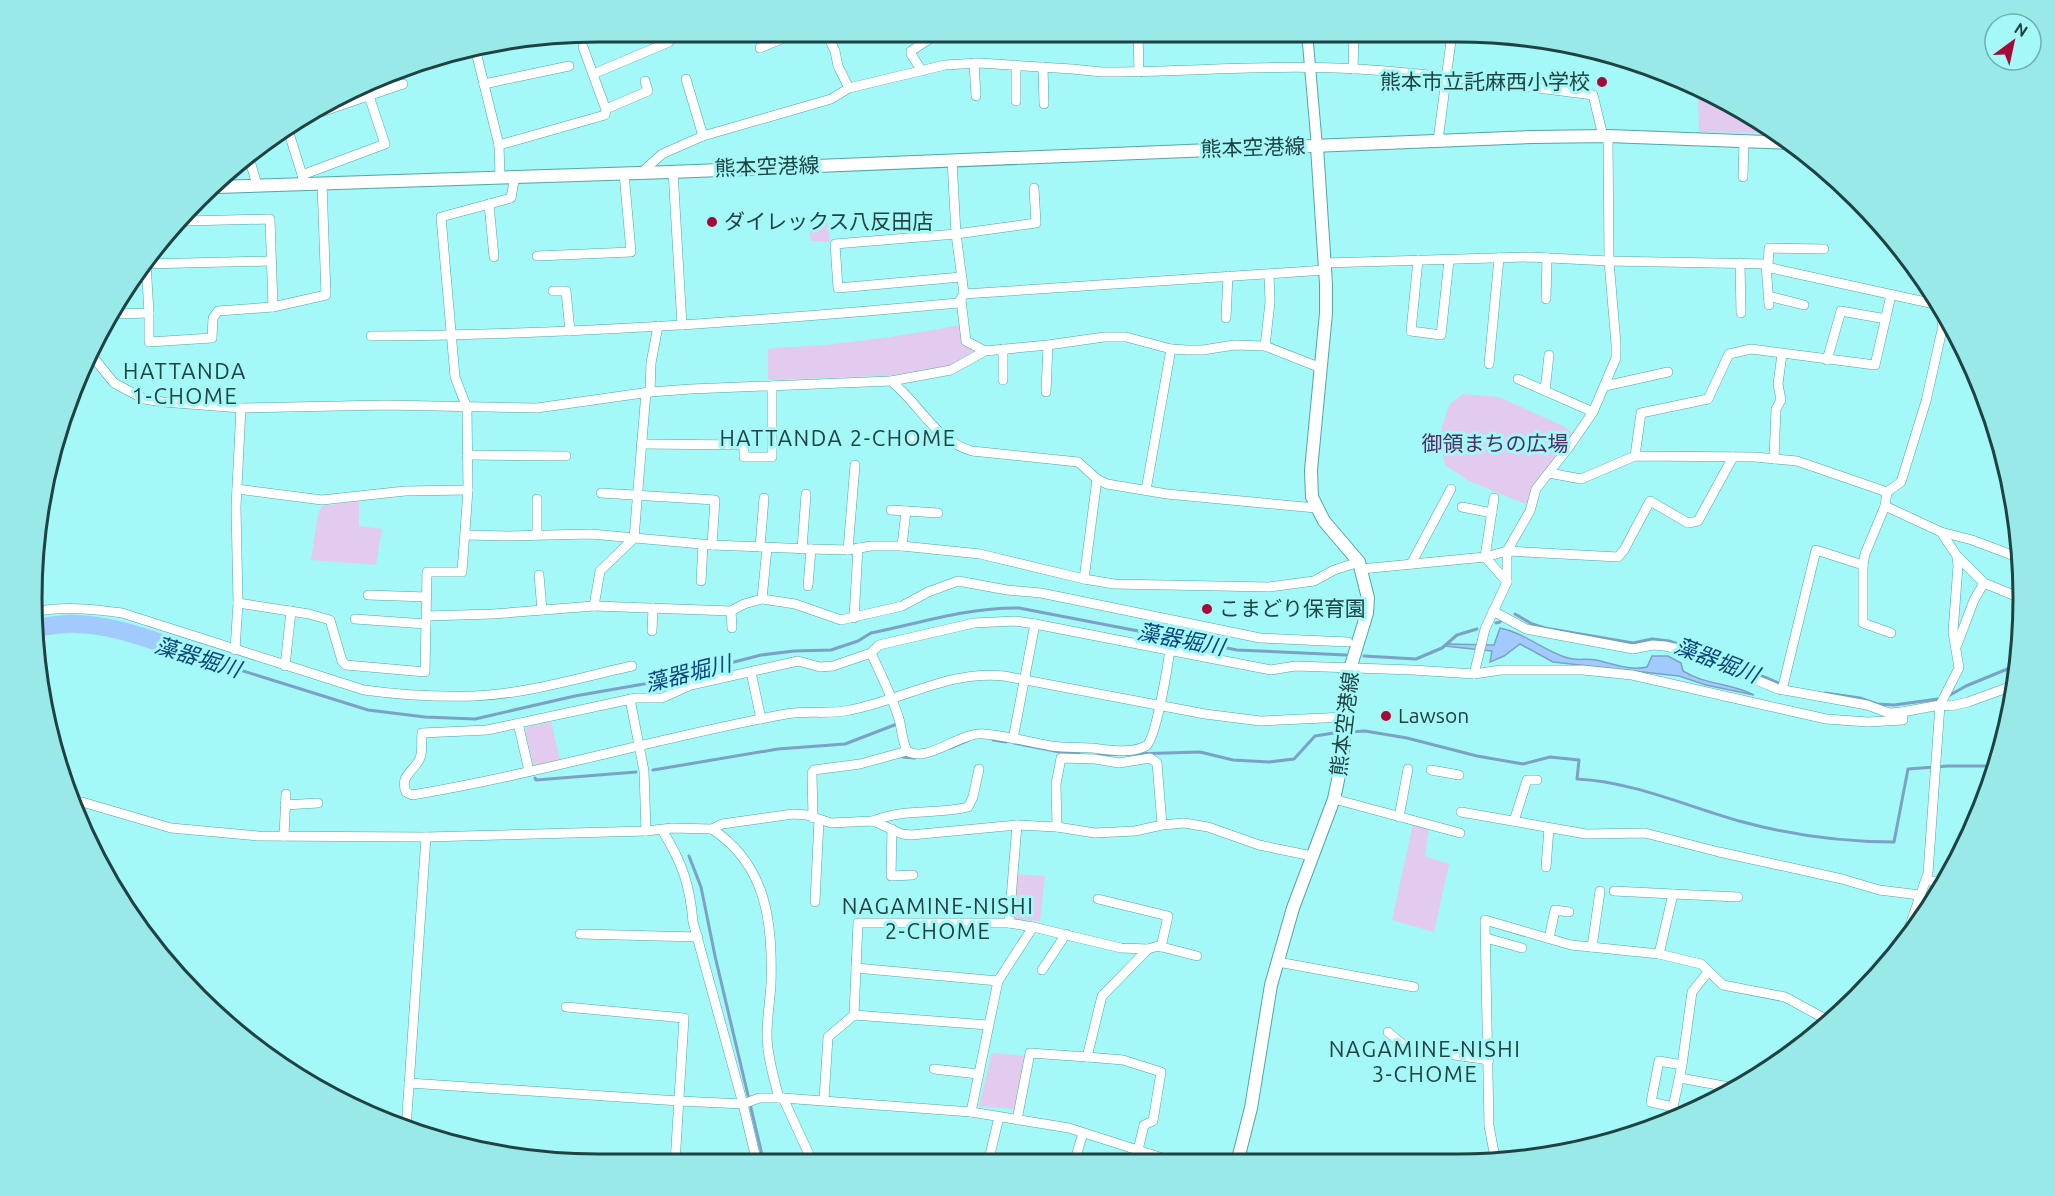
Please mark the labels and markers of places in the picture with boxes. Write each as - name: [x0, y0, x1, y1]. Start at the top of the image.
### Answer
- place label: 熊本市立託麻西小学校: [1380, 69, 1590, 93]
- marker: 熊本市立託麻西小学校: [1595, 75, 1609, 89]
- place label: ダイレックス八反田店: [724, 209, 933, 233]
- marker: ダイレックス八反田店: [705, 215, 719, 229]
- place label: こまどり保育園: [1219, 596, 1366, 620]
- marker: こまどり保育園: [1200, 602, 1214, 616]
- place label: Lawson: [1398, 703, 1469, 727]
- marker: Lawson: [1379, 709, 1393, 723]

